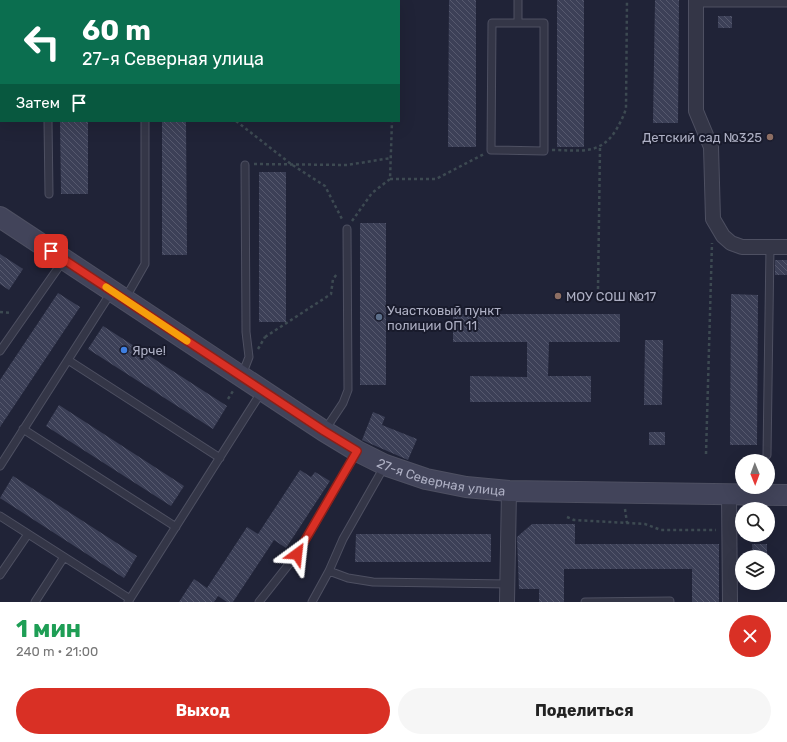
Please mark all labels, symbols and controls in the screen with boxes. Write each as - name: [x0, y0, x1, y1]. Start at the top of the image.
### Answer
- text: 60 m: [82, 14, 151, 47]
- icon: left: [16, 16, 68, 68]
- text: 27-я Северная улица: [82, 48, 264, 70]
- icon: arrive: [68, 92, 90, 114]
- text: Затем: [16, 94, 60, 112]
- place label: Детский сад №325: [642, 130, 762, 145]
- marker: Детский сад №325: [765, 132, 775, 142]
- pin: [34, 234, 68, 268]
- icon: arrive: [40, 240, 62, 262]
- place label: МОУ СОШ №17: [566, 289, 657, 304]
- marker: МОУ СОШ №17: [553, 291, 563, 301]
- place label: Участковый пункт полиции ОП 11: [387, 303, 501, 333]
- marker: Участковый пункт полиции ОП 11: [374, 312, 384, 322]
- place label: Ярче!: [132, 343, 166, 358]
- marker: Ярче!: [119, 345, 129, 355]
- north arrow: [735, 454, 775, 494]
- map controls: [735, 454, 775, 590]
- street label: 27-я Северная улица: [375, 455, 506, 498]
- button: search: [735, 502, 775, 542]
- position arrow: [276, 533, 318, 575]
- button: layers: [735, 550, 775, 590]
- text: 1 мин: [16, 615, 81, 643]
- button: close: [729, 615, 771, 657]
- text: 240 m · 21:00: [16, 644, 98, 659]
- button: Выход: [16, 688, 390, 734]
- button: Поделиться: [398, 688, 771, 734]

